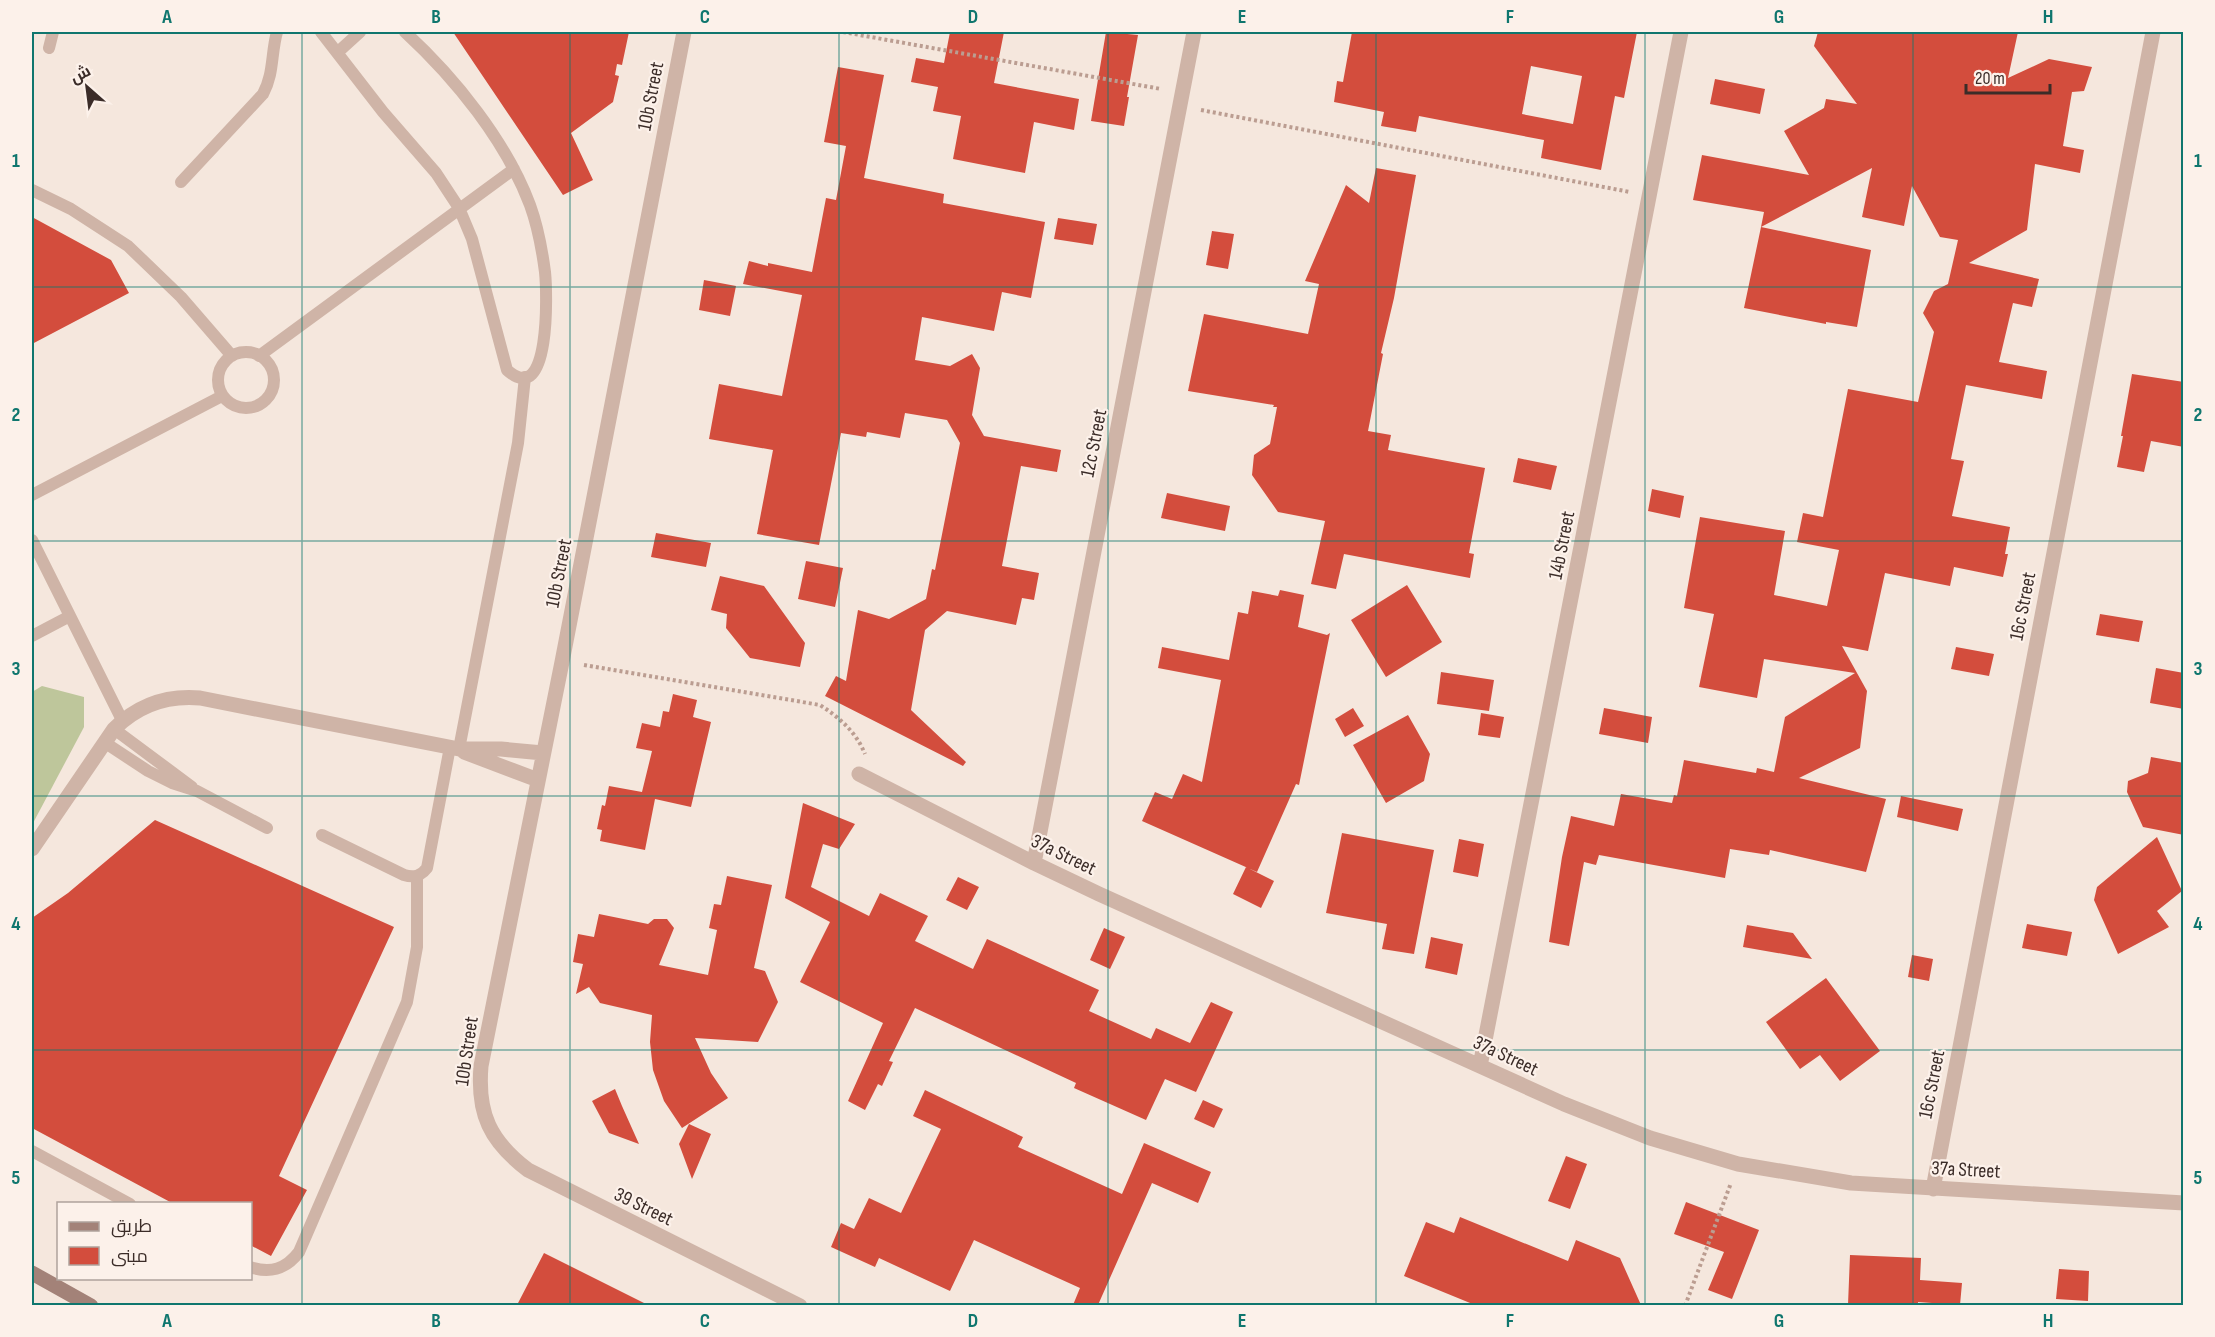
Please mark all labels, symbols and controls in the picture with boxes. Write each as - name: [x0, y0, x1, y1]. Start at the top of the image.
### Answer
- text: A: [161, 5, 172, 29]
- text: B: [431, 5, 441, 29]
- text: C: [700, 5, 710, 29]
- text: D: [968, 5, 978, 29]
- text: E: [1238, 5, 1246, 29]
- text: F: [1506, 5, 1514, 29]
- text: G: [1774, 5, 1784, 29]
- text: H: [2043, 5, 2053, 29]
- north arrow: [57, 57, 117, 117]
- scale bar: [1966, 57, 2050, 95]
- street label: 10b Street: [633, 60, 669, 133]
- text: ش: [67, 62, 94, 88]
- text: 20 m: [1975, 68, 2005, 89]
- text: 1: [12, 149, 20, 173]
- text: 1: [2194, 149, 2202, 173]
- text: 2: [12, 403, 20, 427]
- text: 2: [2194, 403, 2202, 427]
- street label: 12c Street: [1076, 407, 1112, 479]
- street label: 14b Street: [1544, 509, 1580, 581]
- street label: 10b Street: [541, 537, 577, 610]
- street label: 16c Street: [2005, 570, 2041, 642]
- text: 3: [12, 657, 21, 681]
- text: 3: [2194, 657, 2203, 681]
- street label: 37a Street: [1027, 829, 1100, 881]
- text: 4: [11, 912, 21, 936]
- text: 4: [2193, 912, 2203, 936]
- street label: 10b Street: [450, 1015, 484, 1087]
- street label: 37a Street: [1469, 1030, 1542, 1081]
- street label: 16c Street: [1914, 1048, 1950, 1120]
- street label: 37a Street: [1931, 1156, 2001, 1184]
- text: 5: [12, 1166, 21, 1190]
- text: 5: [2194, 1166, 2203, 1190]
- street label: 39 Street: [610, 1182, 677, 1231]
- legend: [57, 1202, 252, 1280]
- text: طريق: [111, 1216, 152, 1238]
- text: مبنى: [111, 1246, 148, 1267]
- text: A: [161, 1309, 172, 1333]
- text: B: [431, 1309, 441, 1333]
- text: C: [700, 1309, 710, 1333]
- text: D: [968, 1309, 978, 1333]
- text: E: [1238, 1309, 1246, 1333]
- text: F: [1506, 1309, 1514, 1333]
- text: G: [1774, 1309, 1784, 1333]
- text: H: [2043, 1309, 2053, 1333]

